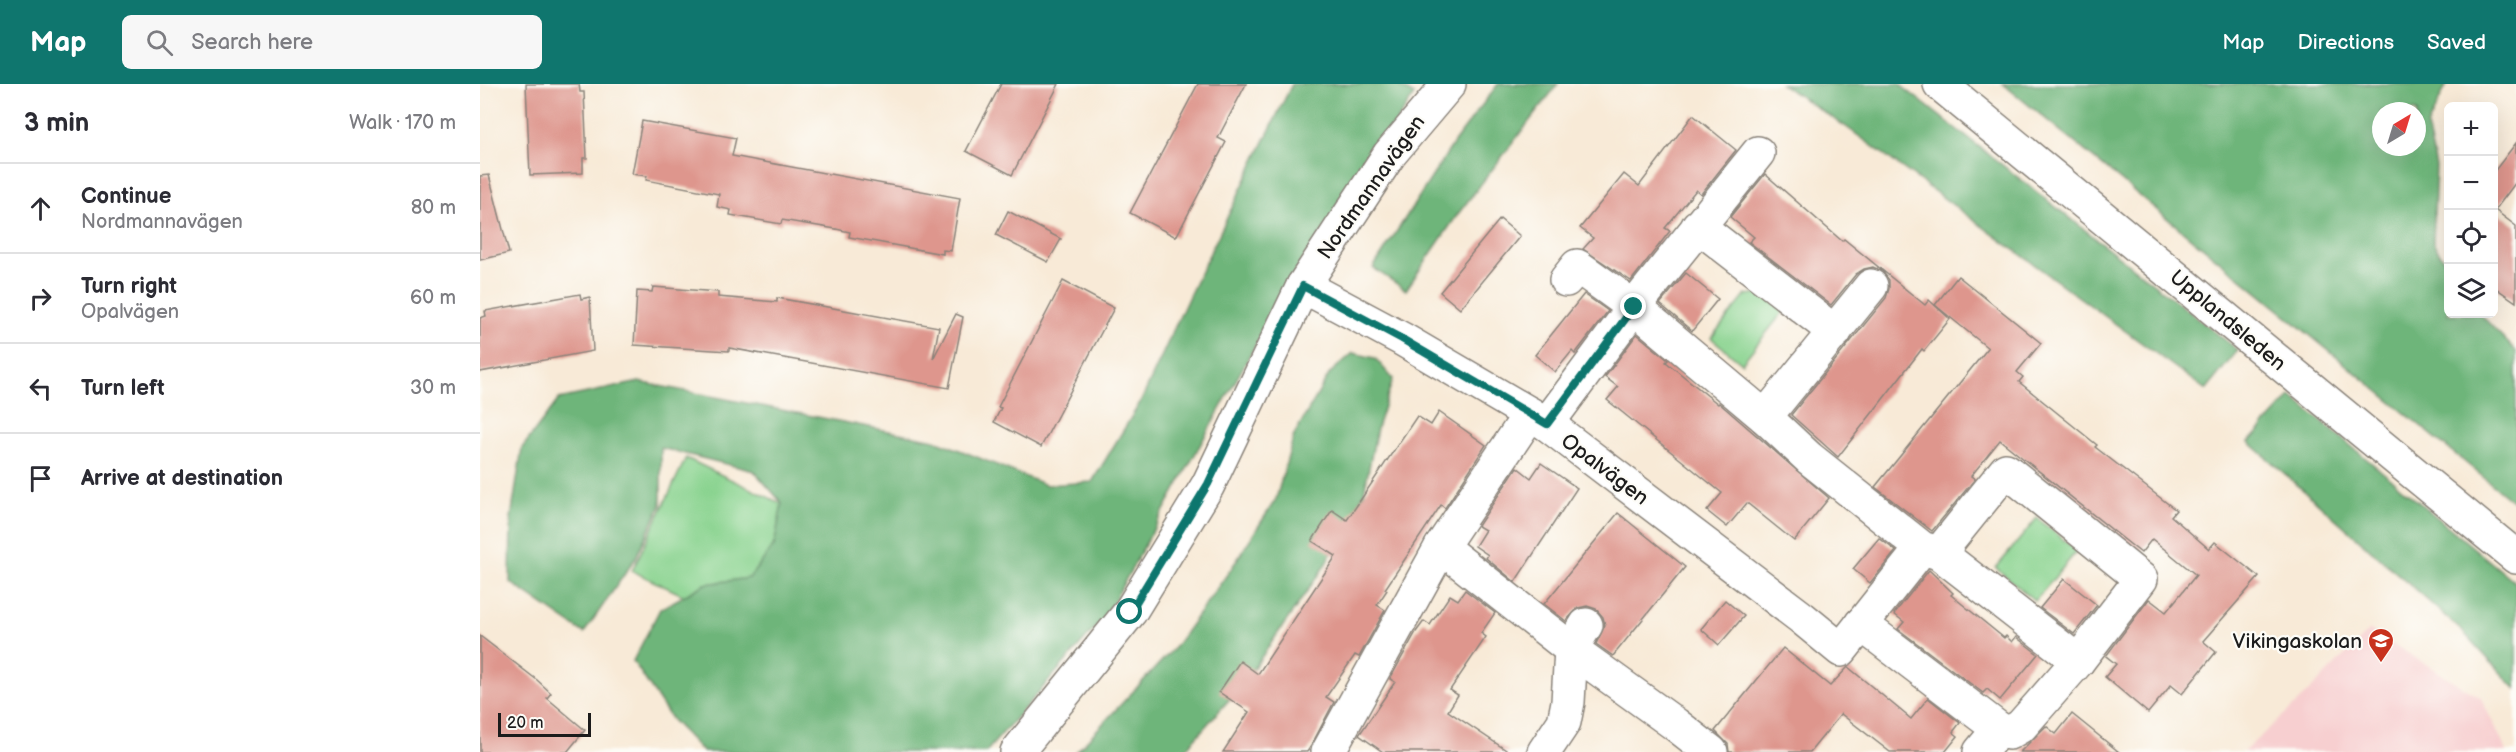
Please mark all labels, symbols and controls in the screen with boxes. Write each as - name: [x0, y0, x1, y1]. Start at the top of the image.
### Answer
- search box: [122, 15, 542, 69]
- text: Map: [30, 26, 86, 59]
- icon: search: [143, 26, 176, 59]
- text: Search here: [191, 29, 313, 56]
- text: Map: [2222, 30, 2265, 55]
- text: Directions: [2298, 30, 2394, 55]
- text: Saved: [2427, 30, 2486, 55]
- north arrow: [2372, 102, 2426, 156]
- map controls: [2444, 102, 2498, 318]
- button: +: [2444, 102, 2498, 156]
- text: 3 min: [24, 108, 89, 139]
- text: Walk · 170 m: [349, 111, 456, 135]
- street label: Nordmannavägen: [1312, 111, 1430, 264]
- button: −: [2444, 156, 2498, 210]
- text: Continue: [81, 183, 171, 210]
- icon: ahead: [24, 192, 57, 225]
- text: 80 m: [411, 196, 456, 220]
- text: Nordmannavägen: [81, 210, 243, 234]
- button: locate: [2444, 210, 2498, 264]
- button: layers: [2444, 264, 2498, 318]
- street label: Upplandsleden: [2165, 265, 2291, 376]
- text: Turn right: [81, 273, 177, 300]
- icon: right: [24, 282, 57, 315]
- text: 60 m: [410, 286, 456, 310]
- route end: [1620, 293, 1646, 319]
- text: Opalvägen: [81, 300, 179, 324]
- icon: left: [24, 372, 57, 405]
- text: Turn left: [81, 375, 165, 402]
- text: 30 m: [410, 376, 456, 400]
- street label: Opalvägen: [1556, 428, 1653, 510]
- icon: arrive: [24, 462, 57, 495]
- text: Arrive at destination: [81, 465, 283, 492]
- route start: [1116, 598, 1142, 624]
- school or university icon: Vikingaskolan: [2366, 626, 2396, 664]
- place label: Vikingaskolan: [2232, 629, 2362, 654]
- scale bar: [498, 710, 591, 738]
- text: 20 m: [507, 714, 543, 733]

